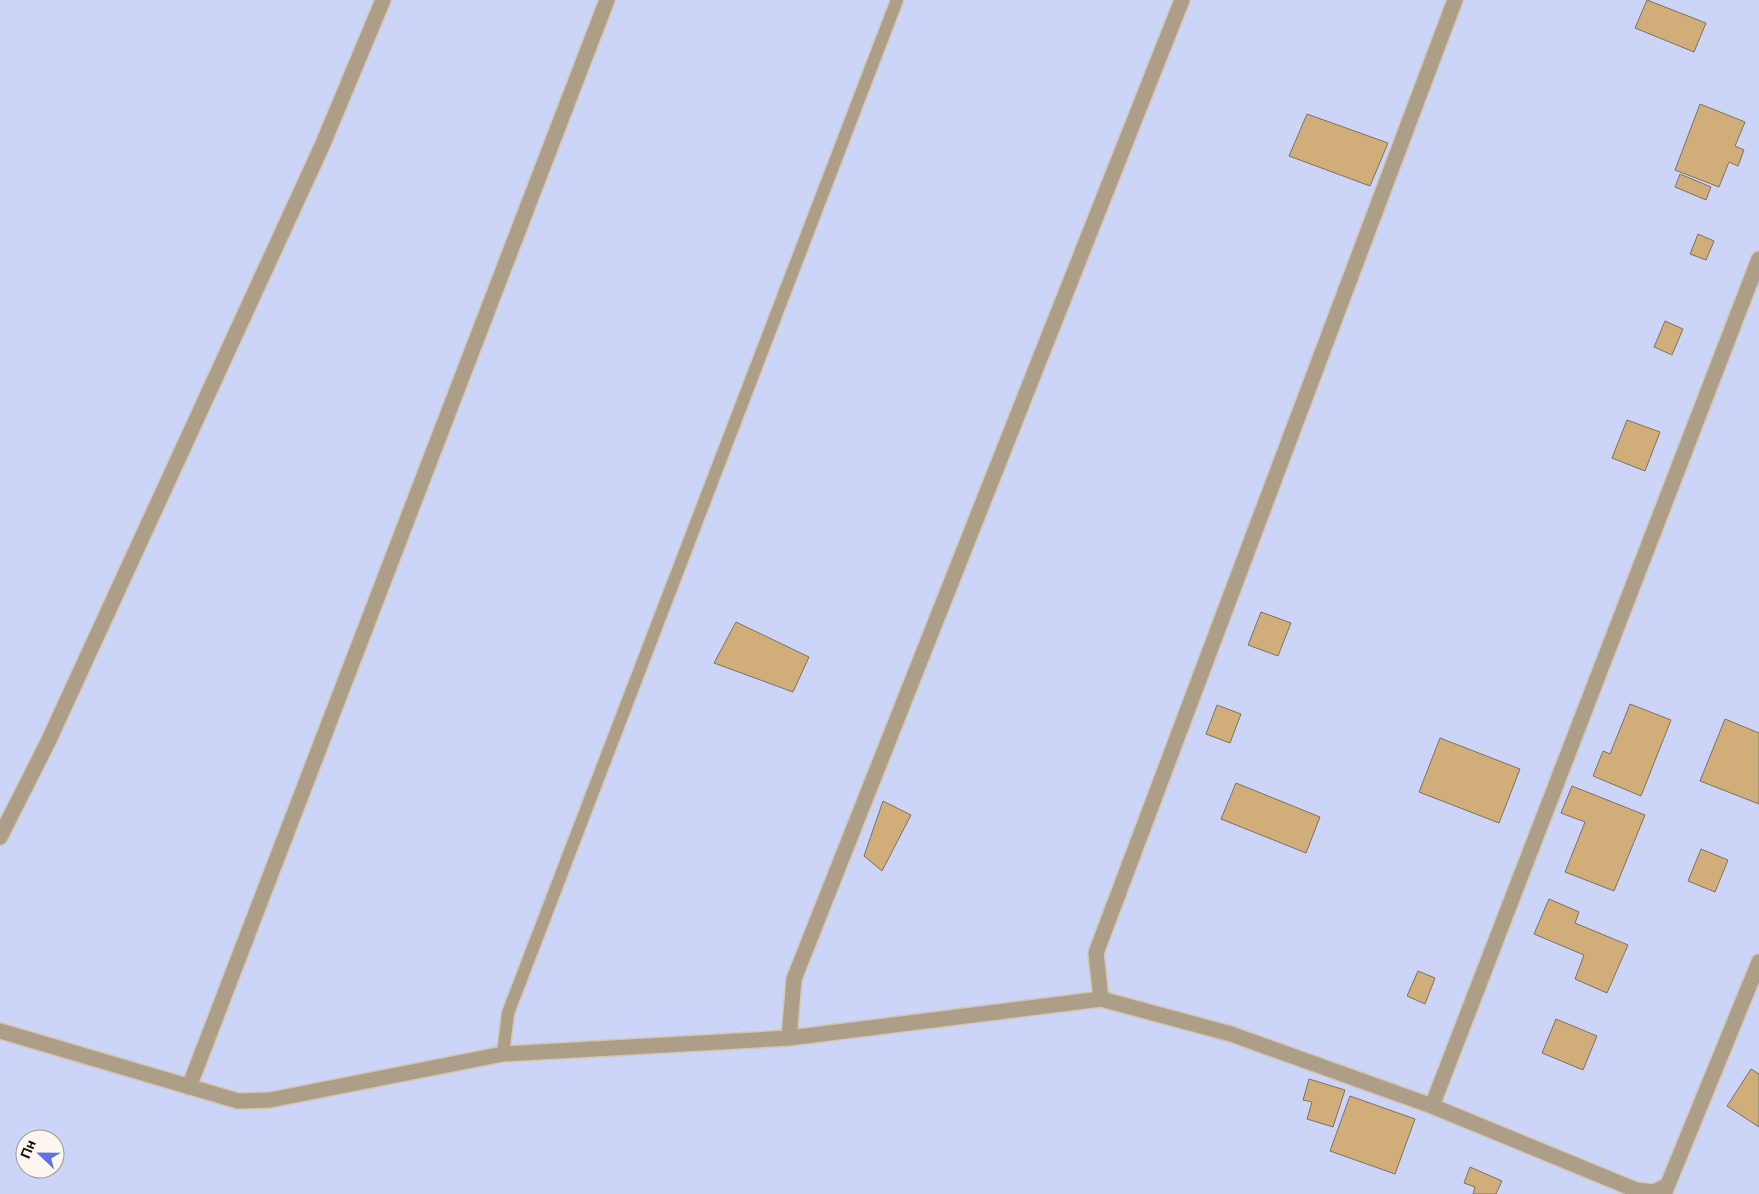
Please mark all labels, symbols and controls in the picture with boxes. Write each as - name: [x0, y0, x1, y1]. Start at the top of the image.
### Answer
- north arrow: [15, 1129, 65, 1179]
- text: Пн: [16, 1137, 39, 1161]

